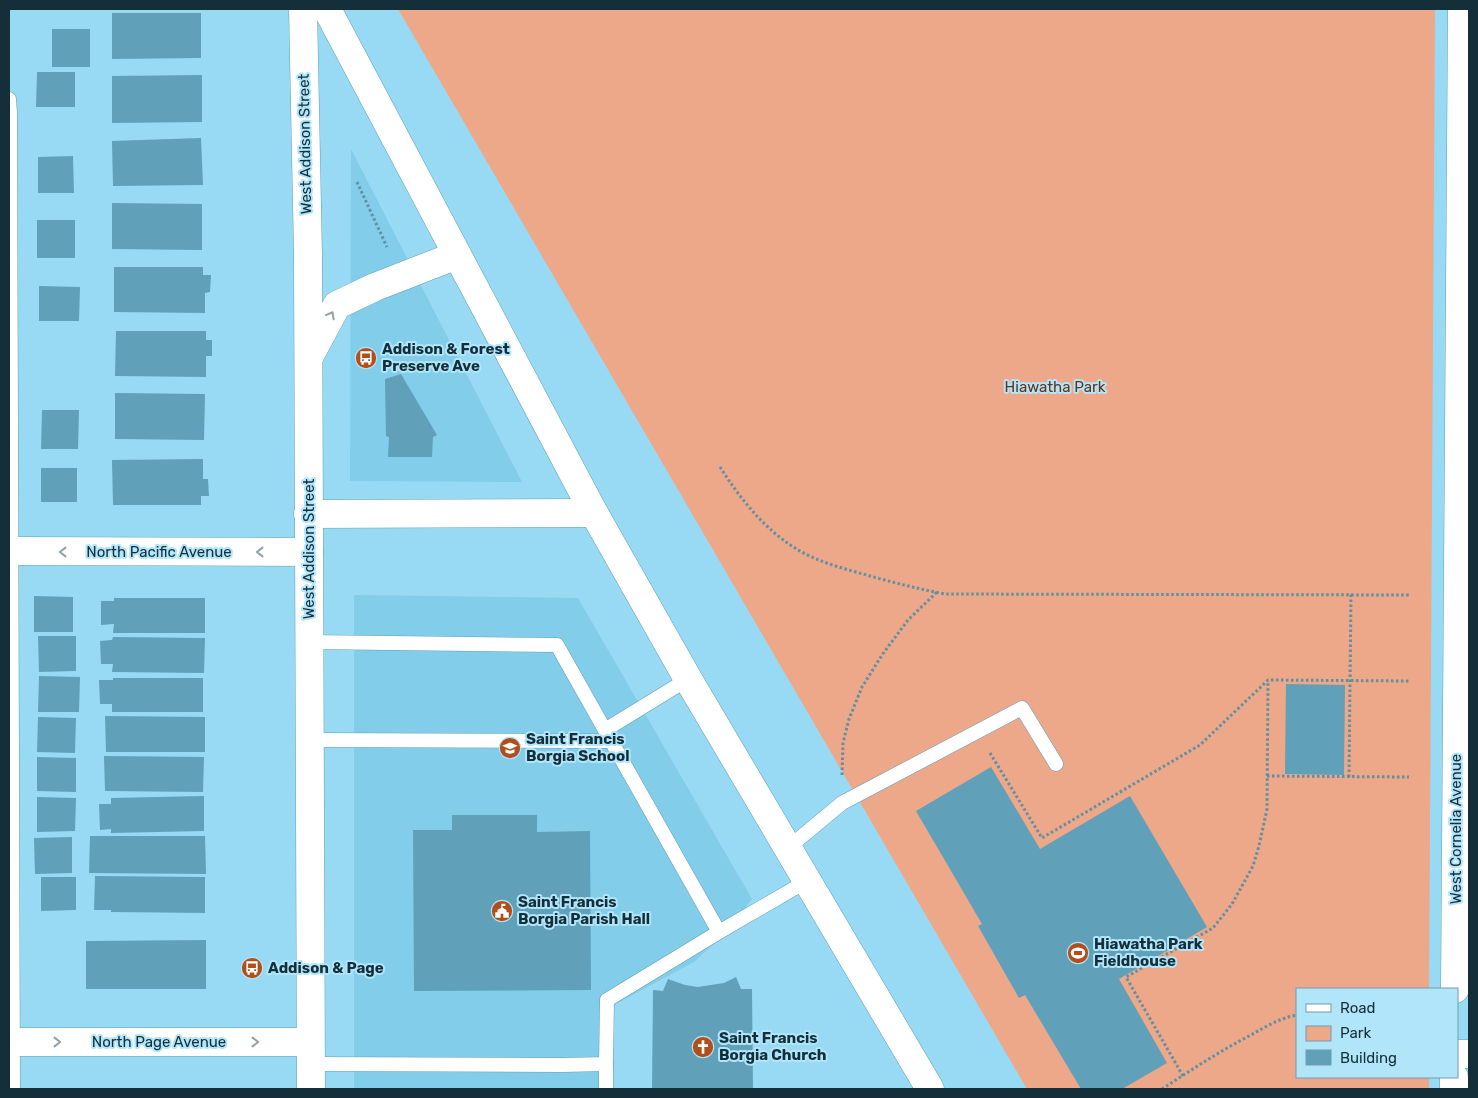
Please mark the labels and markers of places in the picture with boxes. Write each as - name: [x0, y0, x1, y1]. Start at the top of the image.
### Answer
- place label: Addison & Forest Preserve Ave: [382, 340, 510, 375]
- bus stop icon: Addison & Forest Preserve Ave: [354, 346, 378, 370]
- place label: Saint Francis Borgia School: [526, 730, 629, 765]
- school or university icon: Saint Francis Borgia School: [498, 736, 522, 760]
- place label: Saint Francis Borgia Parish Hall: [518, 893, 650, 928]
- public building icon: Saint Francis Borgia Parish Hall: [490, 899, 514, 923]
- place label: Hiawatha Park Fieldhouse: [1094, 935, 1203, 970]
- sports icon: Hiawatha Park Fieldhouse: [1066, 941, 1090, 965]
- bus stop icon: Addison & Page: [240, 956, 264, 980]
- place label: Addison & Page: [268, 959, 384, 977]
- place label: Saint Francis Borgia Church: [719, 1029, 827, 1064]
- church icon: Saint Francis Borgia Church: [691, 1035, 715, 1059]

